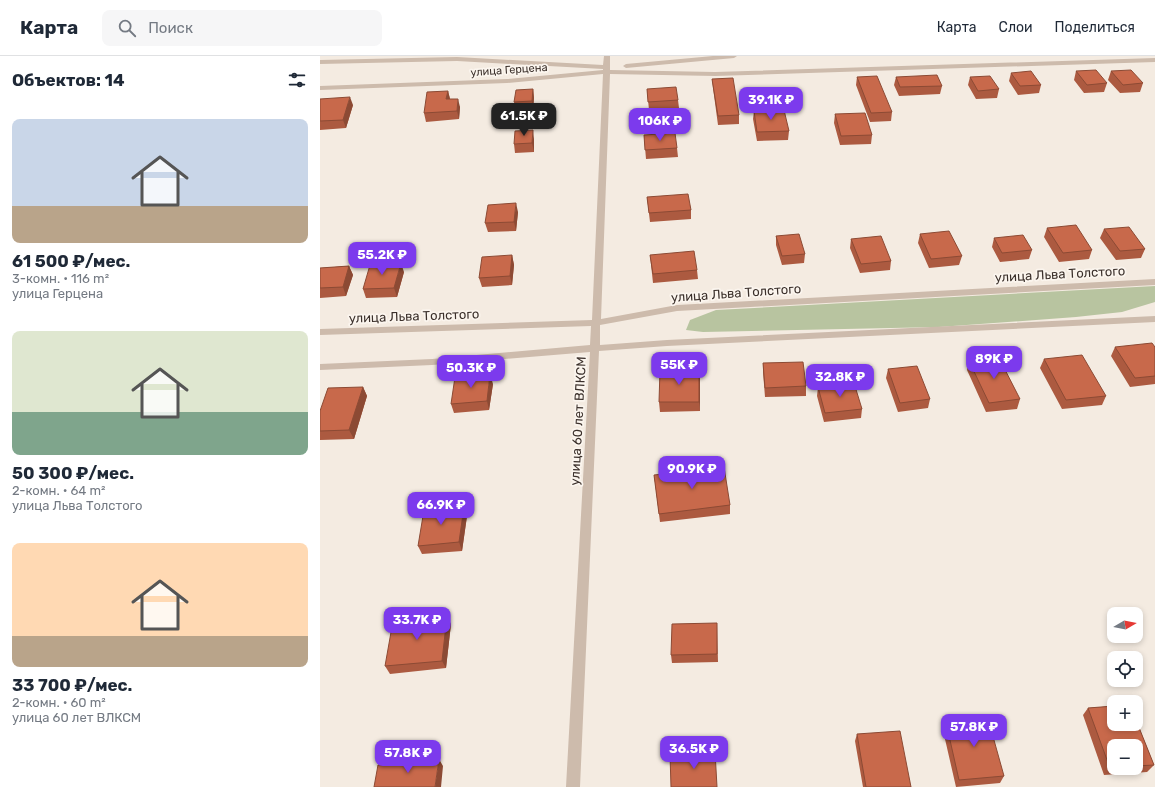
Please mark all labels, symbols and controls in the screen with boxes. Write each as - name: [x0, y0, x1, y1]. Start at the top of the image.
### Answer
- search box: [102, 10, 382, 46]
- text: Карта: [20, 16, 78, 39]
- icon: search: [116, 17, 138, 39]
- text: Поиск: [148, 19, 193, 37]
- text: Карта: [937, 19, 977, 36]
- text: Слои: [999, 19, 1033, 36]
- text: Поделиться: [1055, 19, 1135, 36]
- street label: улица Герцена: [470, 61, 548, 79]
- icon: filters: [286, 69, 308, 91]
- text: Объектов: 14: [12, 70, 125, 90]
- pin: 39.1K ₽: [734, 87, 808, 121]
- text: 39.1K ₽: [748, 92, 794, 107]
- pin: 61.5K ₽: [487, 103, 561, 137]
- text: 61.5K ₽: [500, 108, 548, 123]
- pin: 106K ₽: [627, 108, 693, 142]
- text: 106K ₽: [638, 113, 682, 128]
- icon: home: [124, 145, 196, 217]
- pin: 55.2K ₽: [345, 242, 419, 276]
- text: 55.2K ₽: [357, 247, 407, 262]
- text: 61 500 ₽/мес.: [12, 251, 130, 271]
- street label: улица Льва Толстого: [994, 263, 1126, 285]
- text: 3-комн. · 116 m²: [12, 271, 109, 286]
- street label: улица Льва Толстого: [670, 281, 802, 305]
- text: улица Герцена: [12, 286, 103, 301]
- street label: улица Льва Толстого: [349, 306, 479, 326]
- pin: 89K ₽: [966, 346, 1022, 380]
- text: 89K ₽: [975, 351, 1013, 366]
- pin: 55K ₽: [651, 352, 707, 386]
- pin: 50.3K ₽: [434, 355, 508, 389]
- street label: улица 60 лет ВЛКСМ: [567, 356, 589, 486]
- icon: home: [124, 357, 196, 429]
- text: 55K ₽: [660, 357, 698, 372]
- text: 50.3K ₽: [446, 360, 496, 375]
- pin: 32.8K ₽: [803, 364, 877, 398]
- text: 32.8K ₽: [815, 369, 865, 384]
- pin: 90.9K ₽: [655, 456, 729, 490]
- text: 90.9K ₽: [667, 461, 717, 476]
- text: 50 300 ₽/мес.: [12, 463, 134, 483]
- text: 2-комн. · 64 m²: [12, 483, 106, 498]
- pin: 66.9K ₽: [404, 492, 478, 526]
- text: 66.9K ₽: [416, 497, 466, 512]
- text: улица Льва Толстого: [12, 498, 143, 513]
- icon: home: [124, 569, 196, 641]
- pin: 33.7K ₽: [380, 607, 454, 641]
- north arrow: [1107, 607, 1143, 643]
- map controls: [1107, 607, 1143, 775]
- text: 33.7K ₽: [393, 612, 441, 627]
- button: locate: [1107, 651, 1143, 687]
- text: 33 700 ₽/мес.: [12, 675, 132, 695]
- text: 2-комн. · 60 m²: [12, 695, 106, 710]
- button: +: [1107, 695, 1143, 731]
- text: улица 60 лет ВЛКСМ: [12, 710, 141, 725]
- pin: 57.8K ₽: [937, 714, 1011, 748]
- text: 57.8K ₽: [950, 719, 998, 734]
- pin: 36.5K ₽: [657, 736, 731, 770]
- button: −: [1107, 739, 1143, 775]
- pin: 57.8K ₽: [371, 740, 445, 774]
- text: 36.5K ₽: [669, 741, 719, 756]
- text: 57.8K ₽: [384, 745, 432, 760]

